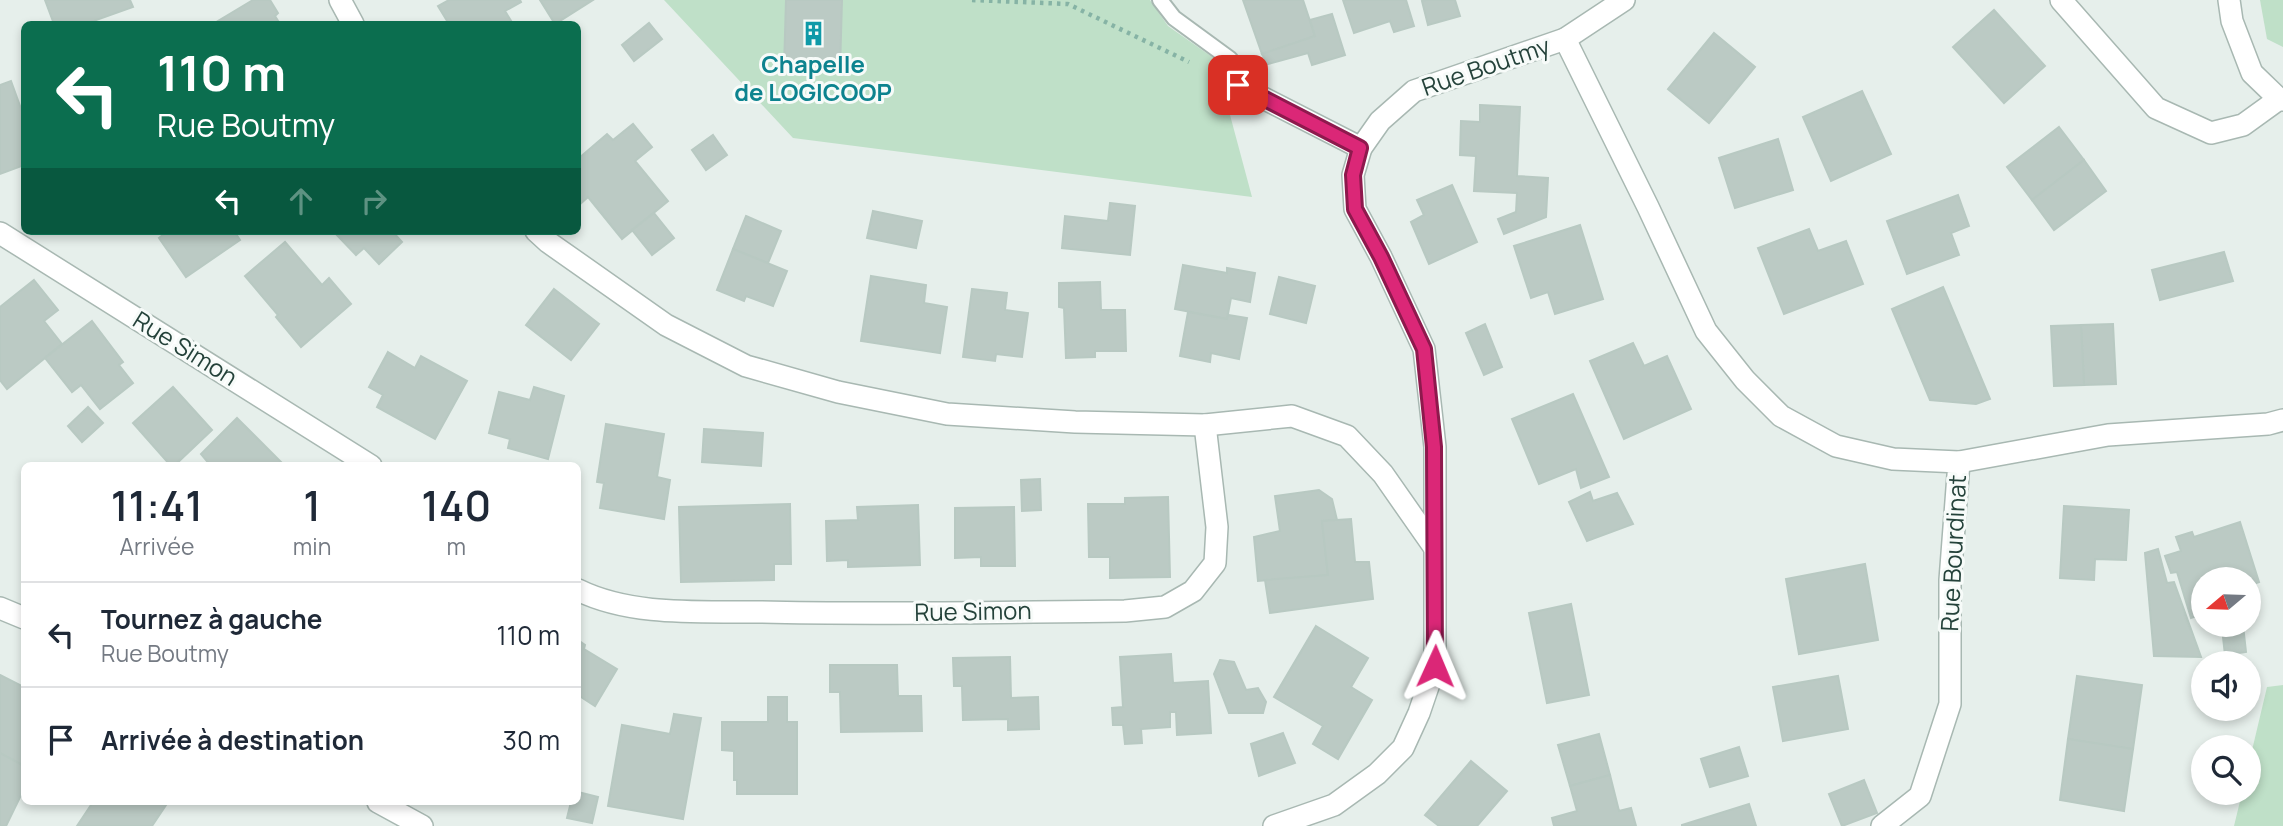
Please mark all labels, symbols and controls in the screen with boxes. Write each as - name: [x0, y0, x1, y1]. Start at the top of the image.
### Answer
- building icon: Chapelle de LOGICOOP: [799, 20, 827, 48]
- street label: Rue Boutmy: [1417, 28, 1554, 103]
- text: 110 m: [157, 39, 286, 106]
- place label: Chapelle de LOGICOOP: [734, 47, 892, 108]
- icon: left: [42, 49, 133, 140]
- pin: [1208, 55, 1268, 115]
- icon: arrive: [1219, 66, 1257, 104]
- text: Rue Boutmy: [157, 103, 335, 147]
- icon: left: [209, 182, 247, 220]
- icon: ahead: [282, 182, 320, 220]
- icon: right: [355, 182, 393, 220]
- street label: Rue Simon: [127, 303, 244, 393]
- street label: Rue Bourdinat: [1932, 474, 1973, 632]
- text: 11:41: [111, 476, 203, 534]
- text: 1: [303, 476, 321, 534]
- text: 140: [421, 476, 491, 534]
- text: Arrivée: [119, 530, 194, 562]
- text: min: [293, 530, 331, 562]
- text: m: [446, 530, 466, 562]
- north arrow: [2191, 567, 2261, 637]
- map controls: [2191, 567, 2261, 805]
- street label: Rue Simon: [914, 593, 1032, 628]
- text: Tournez à gauche: [101, 601, 322, 637]
- icon: left: [42, 616, 80, 654]
- text: 110 m: [497, 617, 560, 653]
- position arrow: [1398, 629, 1472, 703]
- text: Rue Boutmy: [101, 637, 229, 669]
- button: sound: [2191, 651, 2261, 721]
- icon: arrive: [42, 721, 80, 759]
- text: Arrivée à destination: [101, 722, 364, 758]
- text: 30 m: [503, 722, 560, 758]
- button: search: [2191, 735, 2261, 805]

